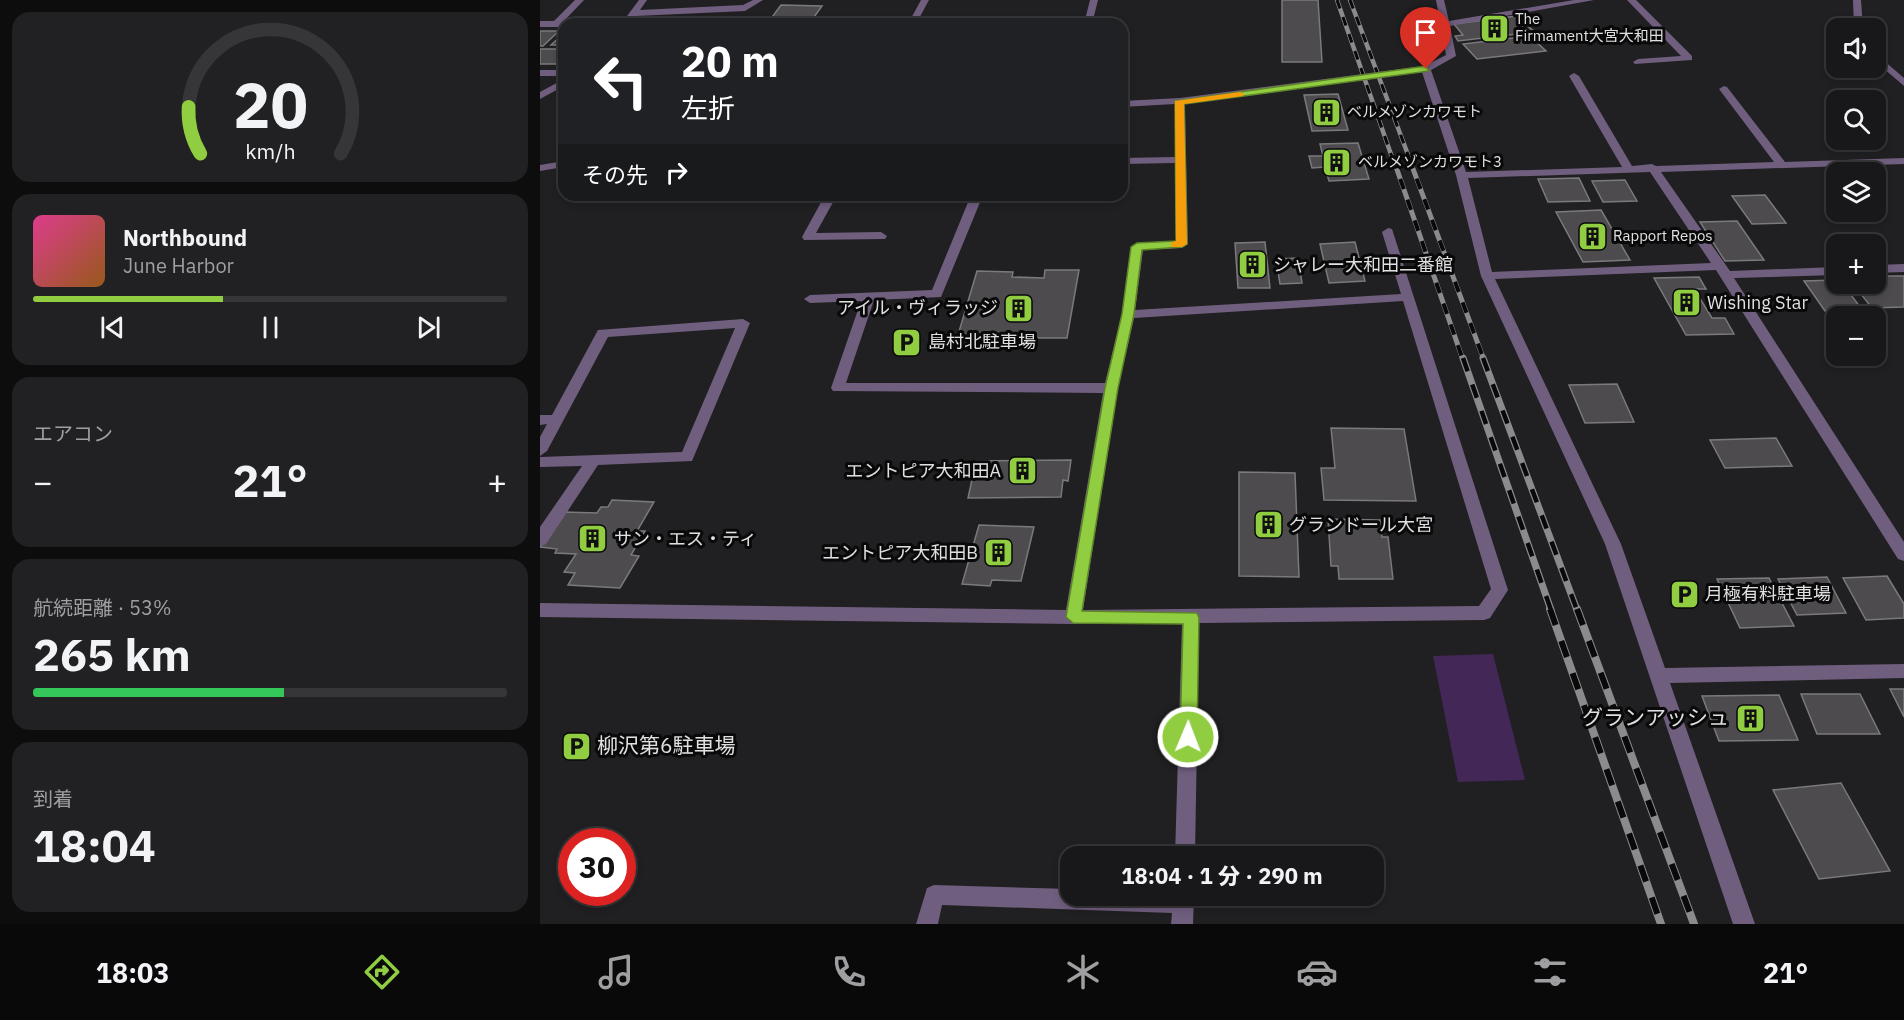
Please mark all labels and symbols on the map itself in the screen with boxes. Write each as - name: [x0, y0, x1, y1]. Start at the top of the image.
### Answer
- pin: [1400, 7, 1451, 69]
- place label: The Firmament大宮大和田: [1515, 9, 1664, 45]
- building icon: The Firmament大宮大和田: [1478, 12, 1510, 44]
- building icon: ベルメゾンカワモト: [1310, 96, 1342, 128]
- place label: ベルメゾンカワモト: [1347, 102, 1482, 121]
- building icon: ベルメゾンカワモト3: [1321, 146, 1353, 178]
- place label: ベルメゾンカワモト3: [1358, 152, 1502, 171]
- building icon: Rapport Repos: [1576, 220, 1608, 252]
- place label: Rapport Repos: [1613, 226, 1713, 245]
- building icon: シャレー大和田二番館: [1236, 249, 1268, 281]
- place label: シャレー大和田二番館: [1273, 253, 1453, 276]
- building icon: Wishing Star: [1670, 287, 1702, 319]
- place label: Wishing Star: [1707, 291, 1808, 314]
- building icon: アイル・ヴィラッジ: [1003, 292, 1035, 324]
- place label: アイル・ヴィラッジ: [837, 296, 998, 319]
- parking icon: 島村北駐車場: [891, 326, 923, 358]
- place label: 島村北駐車場: [928, 330, 1036, 353]
- building icon: エントピア大和田A: [1006, 455, 1038, 487]
- place label: エントピア大和田A: [845, 459, 1001, 482]
- building icon: グランドール大宮: [1252, 509, 1284, 541]
- place label: グランドール大宮: [1289, 513, 1433, 536]
- building icon: サン・エス・ティ: [577, 523, 609, 555]
- place label: サン・エス・ティ: [614, 527, 757, 550]
- building icon: エントピア大和田B: [983, 537, 1015, 569]
- place label: エントピア大和田B: [822, 541, 978, 564]
- parking icon: 月極有料駐車場: [1668, 578, 1700, 610]
- place label: 月極有料駐車場: [1705, 582, 1831, 605]
- building icon: グランアッシュ: [1734, 702, 1766, 734]
- place label: グランアッシュ: [1582, 703, 1729, 731]
- position arrow: [1156, 705, 1220, 769]
- parking icon: 柳沢第6駐車場: [560, 730, 592, 762]
- place label: 柳沢第6駐車場: [597, 731, 736, 759]
- speed limit sign: 30: [558, 828, 636, 906]

